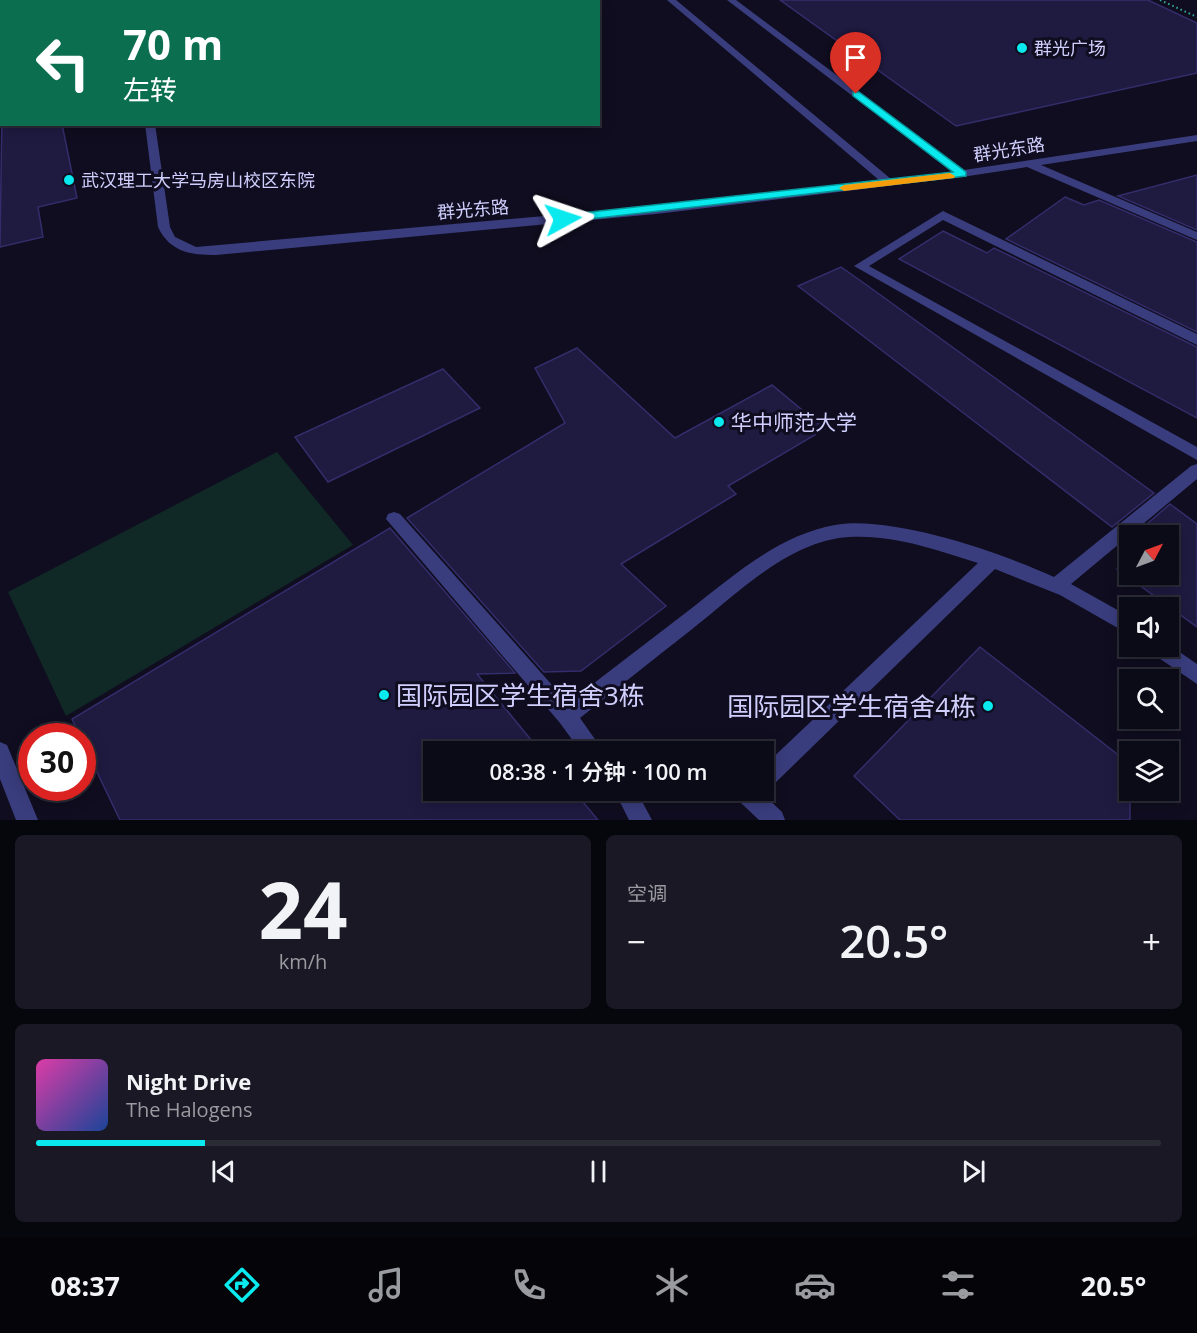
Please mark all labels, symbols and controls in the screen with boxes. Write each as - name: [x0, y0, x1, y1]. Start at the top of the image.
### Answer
- text: 70 m: [123, 15, 223, 72]
- icon: left: [24, 24, 102, 102]
- pin: [830, 32, 881, 94]
- place label: 群光广场: [1034, 36, 1106, 60]
- icon: arrive: [839, 41, 872, 74]
- marker: 群光广场: [1015, 41, 1029, 55]
- text: 左转: [123, 71, 177, 108]
- street label: 群光东路: [972, 132, 1046, 166]
- place label: 武汉理工大学马房山校区东院: [81, 168, 315, 192]
- marker: 武汉理工大学马房山校区东院: [62, 173, 76, 187]
- position arrow: [531, 187, 595, 251]
- street label: 群光东路: [436, 194, 510, 224]
- place label: 华中师范大学: [731, 408, 857, 436]
- marker: 华中师范大学: [712, 415, 726, 429]
- north arrow: [1119, 525, 1179, 585]
- map controls: [1119, 525, 1179, 801]
- button: sound: [1119, 597, 1179, 657]
- button: search: [1119, 669, 1179, 729]
- place label: 国际园区学生宿舍3栋: [396, 677, 645, 713]
- marker: 国际园区学生宿舍3栋: [377, 688, 391, 702]
- place label: 国际园区学生宿舍4栋: [727, 688, 976, 724]
- marker: 国际园区学生宿舍4栋: [981, 699, 995, 713]
- speed limit sign: 30: [18, 723, 96, 801]
- button: layers: [1119, 741, 1179, 801]
- text: 08:38 · 1 分钟 · 100 m: [490, 756, 708, 786]
- text: 24: [258, 856, 348, 962]
- text: 空调: [627, 880, 667, 907]
- text: 20.5°: [840, 910, 948, 971]
- text: −: [627, 919, 646, 964]
- text: +: [1142, 919, 1161, 964]
- text: km/h: [279, 948, 327, 975]
- text: Night Drive: [126, 1066, 251, 1096]
- text: The Halogens: [126, 1096, 253, 1123]
- icon: previous: [207, 1155, 240, 1188]
- icon: pause: [582, 1155, 615, 1188]
- icon: next: [957, 1155, 990, 1188]
- icon: directions: [221, 1264, 263, 1306]
- icon: music: [365, 1264, 407, 1306]
- icon: phone: [508, 1264, 550, 1306]
- icon: climate: [651, 1264, 693, 1306]
- icon: car: [794, 1264, 836, 1306]
- icon: filters: [937, 1264, 979, 1306]
- text: 08:37: [51, 1267, 120, 1304]
- text: 20.5°: [1081, 1267, 1146, 1304]

